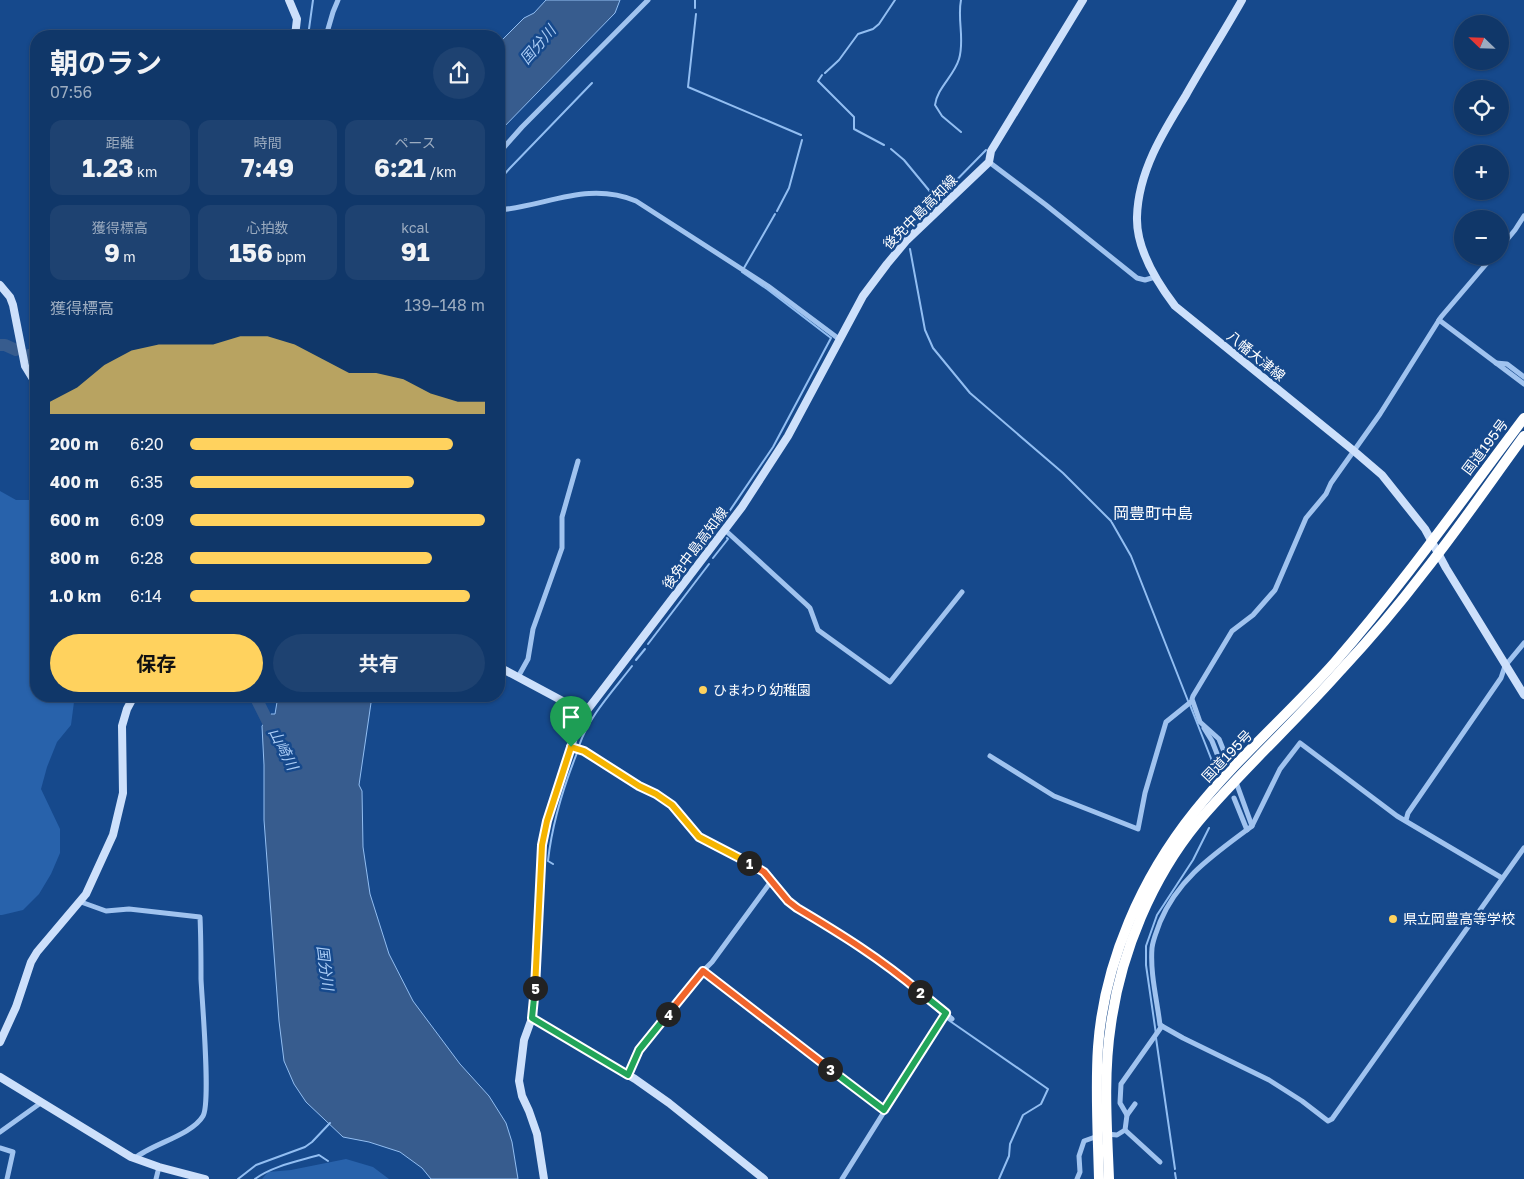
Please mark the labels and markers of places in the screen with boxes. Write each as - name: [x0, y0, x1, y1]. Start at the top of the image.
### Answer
- place label: ひまわり幼稚園: [713, 681, 811, 698]
- marker: ひまわり幼稚園: [697, 684, 709, 696]
- pin: [550, 696, 592, 747]
- pin: 1: [736, 850, 762, 876]
- place label: 県立岡豊高等学校: [1403, 910, 1515, 927]
- marker: 県立岡豊高等学校: [1387, 913, 1399, 925]
- pin: 5: [522, 976, 548, 1000]
- pin: 2: [908, 980, 932, 1004]
- pin: 4: [656, 1002, 680, 1026]
- pin: 3: [818, 1056, 842, 1082]

